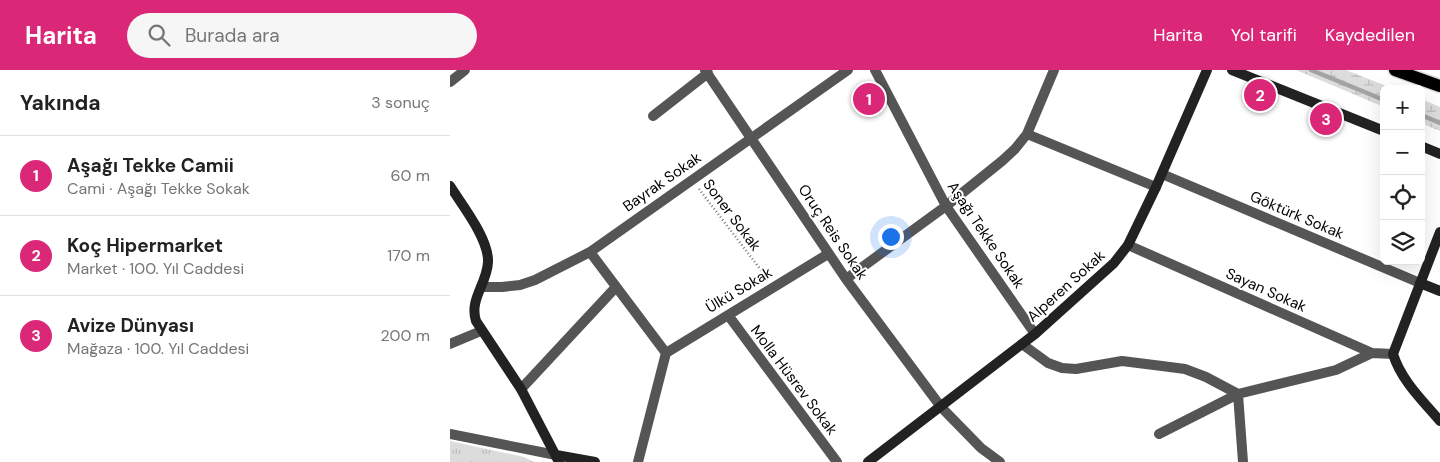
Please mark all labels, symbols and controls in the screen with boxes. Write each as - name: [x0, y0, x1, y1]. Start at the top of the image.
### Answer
- search box: [127, 13, 477, 58]
- text: Harita: [25, 20, 97, 51]
- icon: search: [145, 21, 173, 49]
- text: Burada ara: [185, 23, 280, 48]
- text: Harita: [1153, 23, 1203, 47]
- text: Yol tarifi: [1231, 23, 1297, 47]
- text: Kaydedilen: [1325, 23, 1415, 47]
- pin: 2: [1244, 76, 1276, 114]
- pin: 1: [853, 80, 885, 118]
- map controls: [1380, 85, 1425, 265]
- button: +: [1380, 85, 1425, 130]
- text: Yakında: [20, 89, 101, 117]
- text: 3 sonuç: [371, 92, 430, 113]
- pin: 3: [1310, 100, 1342, 138]
- button: −: [1380, 130, 1425, 175]
- street label: Bayrak Sokak: [619, 147, 706, 216]
- text: Aşağı Tekke Camii: [67, 153, 234, 178]
- text: 1: [33, 165, 39, 186]
- text: 60 m: [390, 165, 430, 186]
- street label: Soner Sokak: [698, 175, 766, 255]
- button: locate: [1380, 175, 1425, 220]
- text: Cami · Aşağı Tekke Sokak: [67, 178, 250, 199]
- street label: Aşağı Tekke Sokak: [943, 178, 1029, 293]
- street label: Oruç Reis Sokak: [794, 180, 873, 284]
- street label: Göktürk Sokak: [1247, 186, 1347, 244]
- button: layers: [1380, 220, 1425, 265]
- your location: [878, 224, 904, 250]
- text: Koç Hipermarket: [67, 233, 223, 258]
- text: 2: [31, 245, 41, 266]
- text: 170 m: [387, 245, 430, 266]
- street label: Alperen Sokak: [1023, 245, 1110, 326]
- text: Market · 100. Yıl Caddesi: [67, 258, 244, 279]
- street label: Ülkü Sokak: [702, 262, 776, 318]
- street label: Sayan Sokak: [1223, 263, 1310, 317]
- text: Avize Dünyası: [67, 313, 194, 338]
- street label: Molla Hüsrev Sokak: [746, 321, 842, 439]
- text: 3: [31, 325, 41, 346]
- text: 200 m: [381, 325, 430, 346]
- text: Mağaza · 100. Yıl Caddesi: [67, 338, 249, 359]

